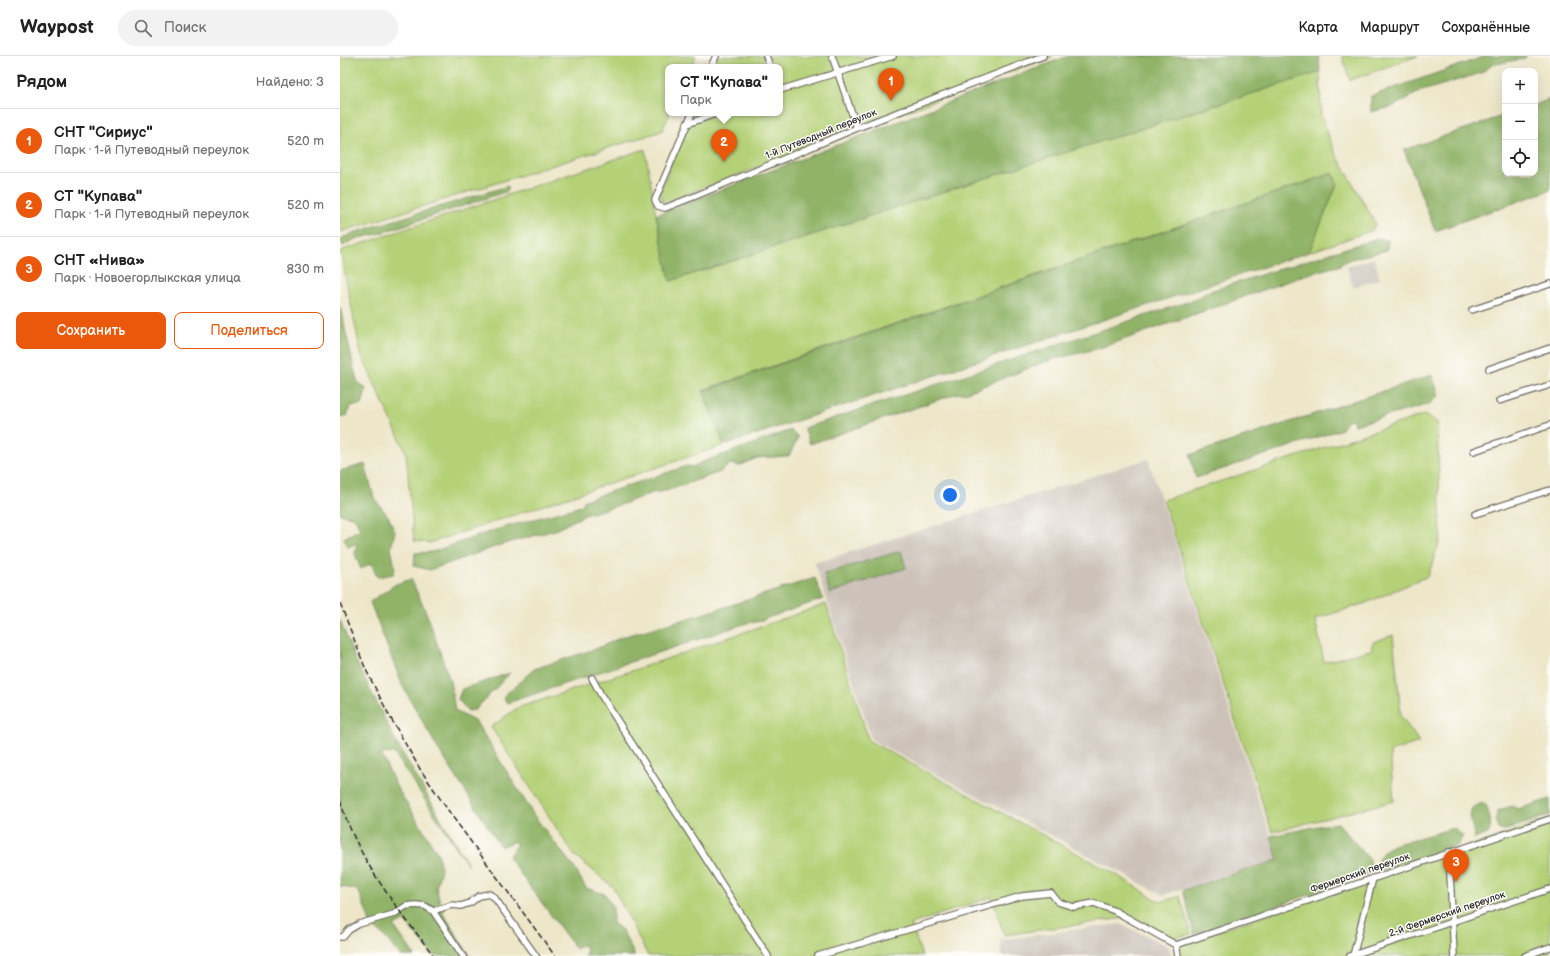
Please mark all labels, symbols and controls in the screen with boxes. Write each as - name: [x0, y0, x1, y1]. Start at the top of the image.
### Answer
- search box: [118, 10, 398, 46]
- text: Waypost: [20, 16, 94, 39]
- icon: search: [132, 17, 154, 39]
- text: Поиск: [164, 18, 206, 37]
- text: Карта: [1299, 19, 1338, 36]
- text: Маршрут: [1360, 19, 1420, 36]
- text: Сохранённые: [1442, 19, 1530, 36]
- popup: [665, 64, 783, 116]
- pin: 1: [878, 68, 904, 101]
- map controls: [1502, 68, 1538, 176]
- button: +: [1502, 68, 1538, 104]
- text: Рядом: [16, 72, 67, 92]
- text: СТ "Купава": [680, 73, 768, 92]
- text: Найдено: 3: [256, 74, 324, 90]
- text: Парк: [680, 92, 712, 108]
- button: −: [1502, 104, 1538, 140]
- street label: 1-й Путеводный переулок: [764, 106, 879, 162]
- text: СНТ "Сириус": [54, 123, 153, 142]
- pin: 2: [711, 129, 737, 162]
- text: 1: [26, 133, 32, 149]
- text: 520 m: [287, 133, 324, 149]
- button: locate: [1502, 140, 1538, 176]
- text: Парк · 1-й Путеводный переулок: [54, 142, 249, 158]
- text: СТ "Купава": [54, 187, 142, 206]
- text: 2: [25, 197, 33, 213]
- text: 520 m: [287, 197, 324, 213]
- text: Парк · 1-й Путеводный переулок: [54, 206, 249, 222]
- text: СНТ «Нива»: [54, 251, 145, 270]
- text: 3: [25, 261, 33, 277]
- text: 830 m: [287, 261, 324, 277]
- text: Парк · Новоегорлыкская улица: [54, 270, 241, 286]
- button: Сохранить: [16, 312, 166, 349]
- button: Поделиться: [174, 312, 324, 349]
- your location: [940, 485, 960, 505]
- pin: 3: [1443, 849, 1469, 882]
- street label: Фермерский переулок: [1309, 850, 1412, 896]
- street label: 2-й Фермерский переулок: [1387, 888, 1507, 940]

